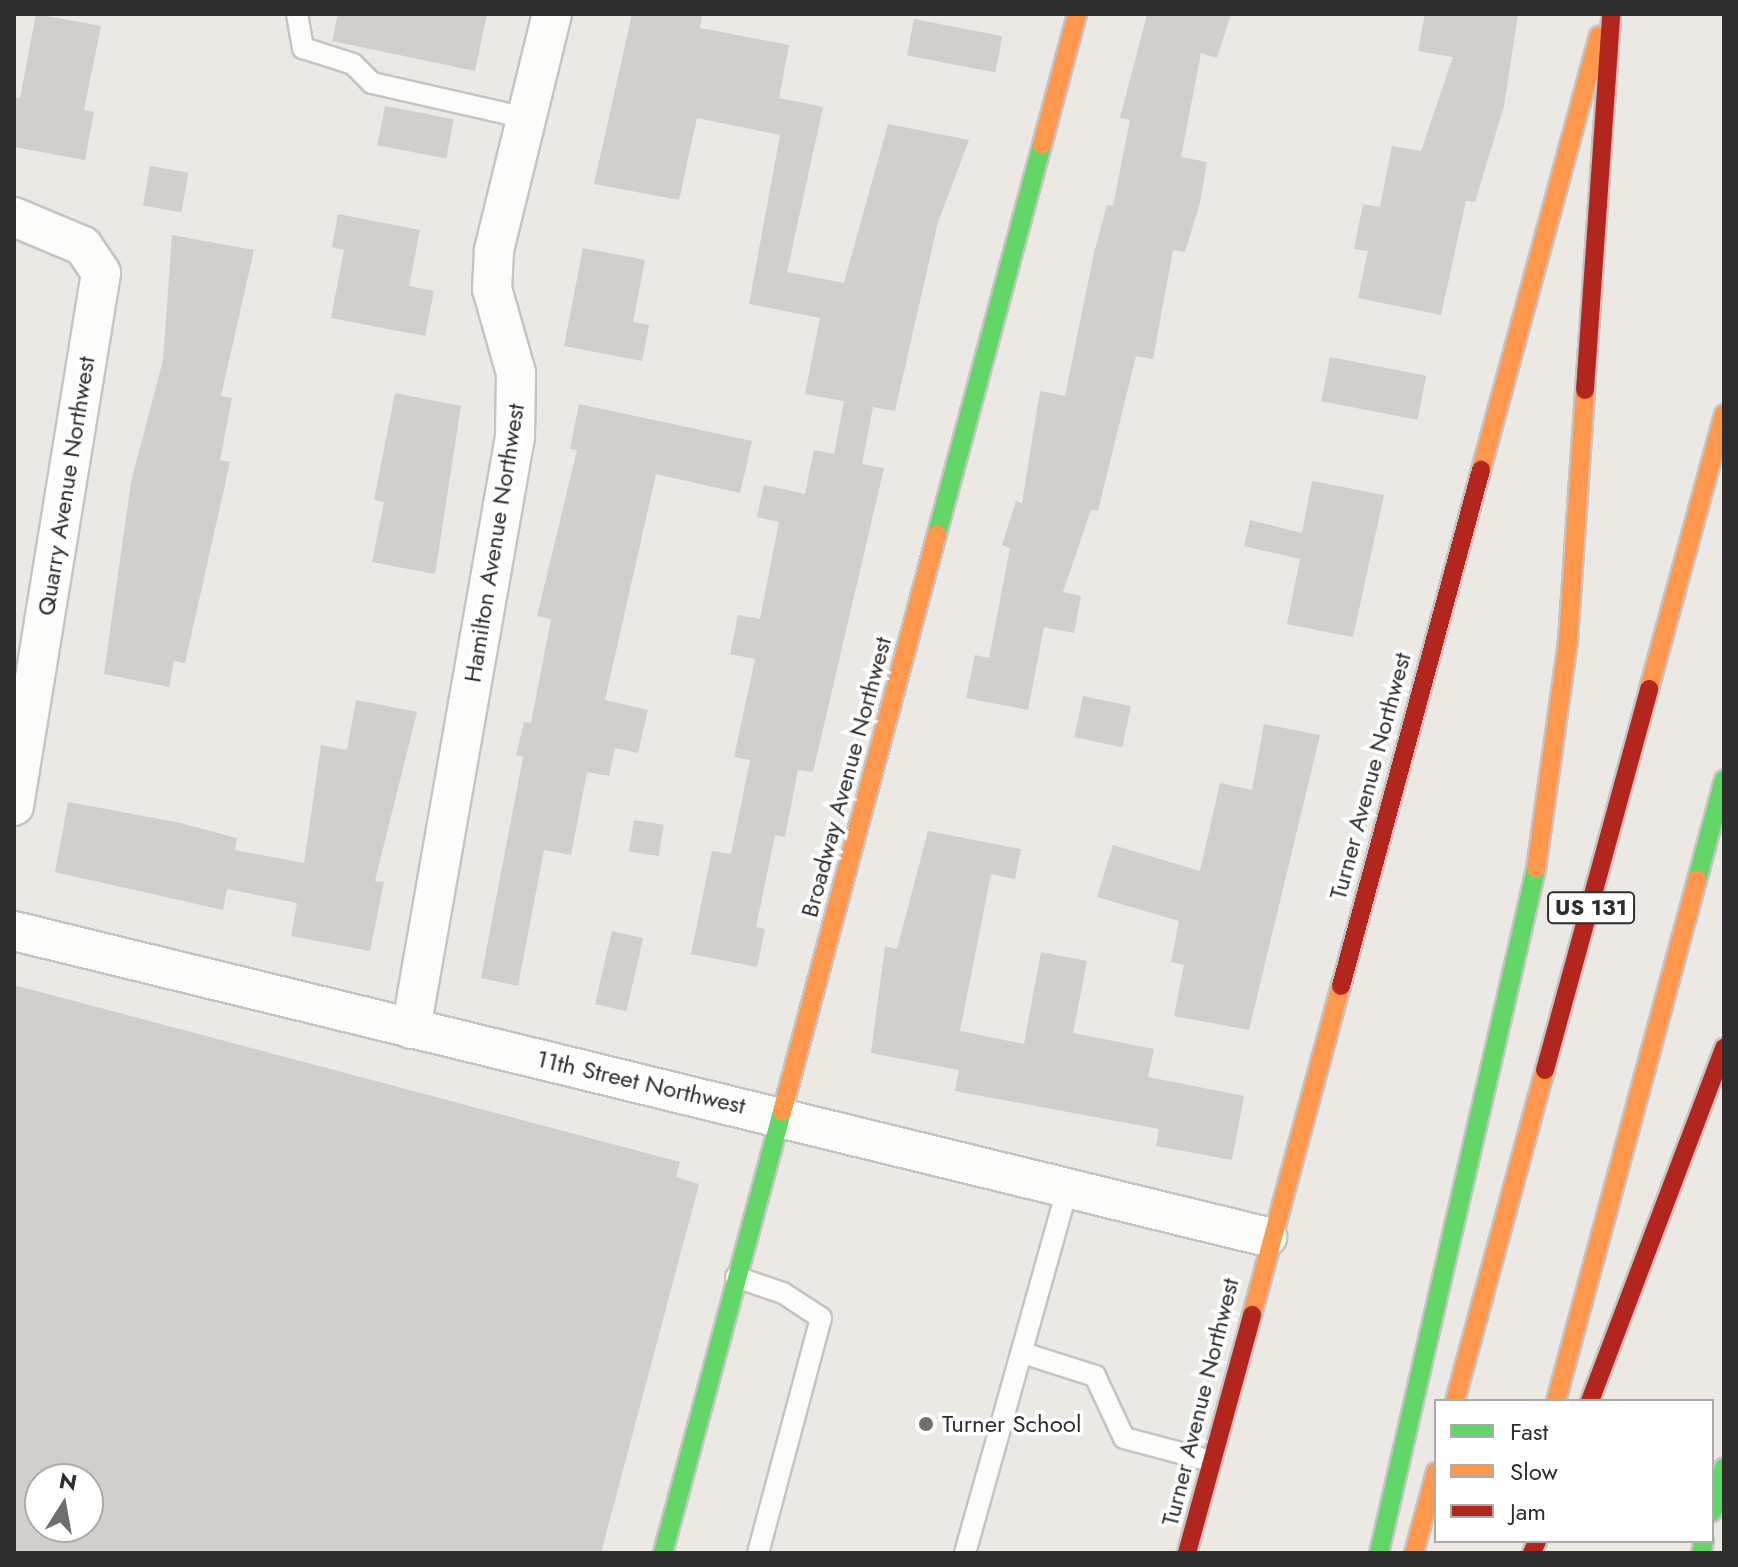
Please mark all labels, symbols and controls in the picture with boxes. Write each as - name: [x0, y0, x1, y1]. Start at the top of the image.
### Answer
- street label: Quarry Avenue Northwest: [31, 354, 101, 618]
- street label: Hamilton Avenue Northwest: [458, 402, 530, 684]
- street label: Broadway Avenue Northwest: [795, 634, 897, 920]
- street label: Turner Avenue Northwest: [1323, 649, 1417, 903]
- road number: US 131: [1547, 890, 1635, 926]
- street label: 11th Street Northwest: [534, 1044, 748, 1120]
- street label: Turner Avenue Northwest: [1155, 1275, 1245, 1529]
- legend: [1434, 1399, 1714, 1543]
- place label: Turner School: [942, 1410, 1081, 1438]
- text: Fast: [1510, 1414, 1548, 1449]
- marker: Turner School: [917, 1415, 935, 1433]
- text: Slow: [1510, 1454, 1558, 1489]
- north arrow: [24, 1463, 104, 1543]
- text: N: [57, 1464, 80, 1499]
- text: Jam: [1510, 1494, 1546, 1529]

